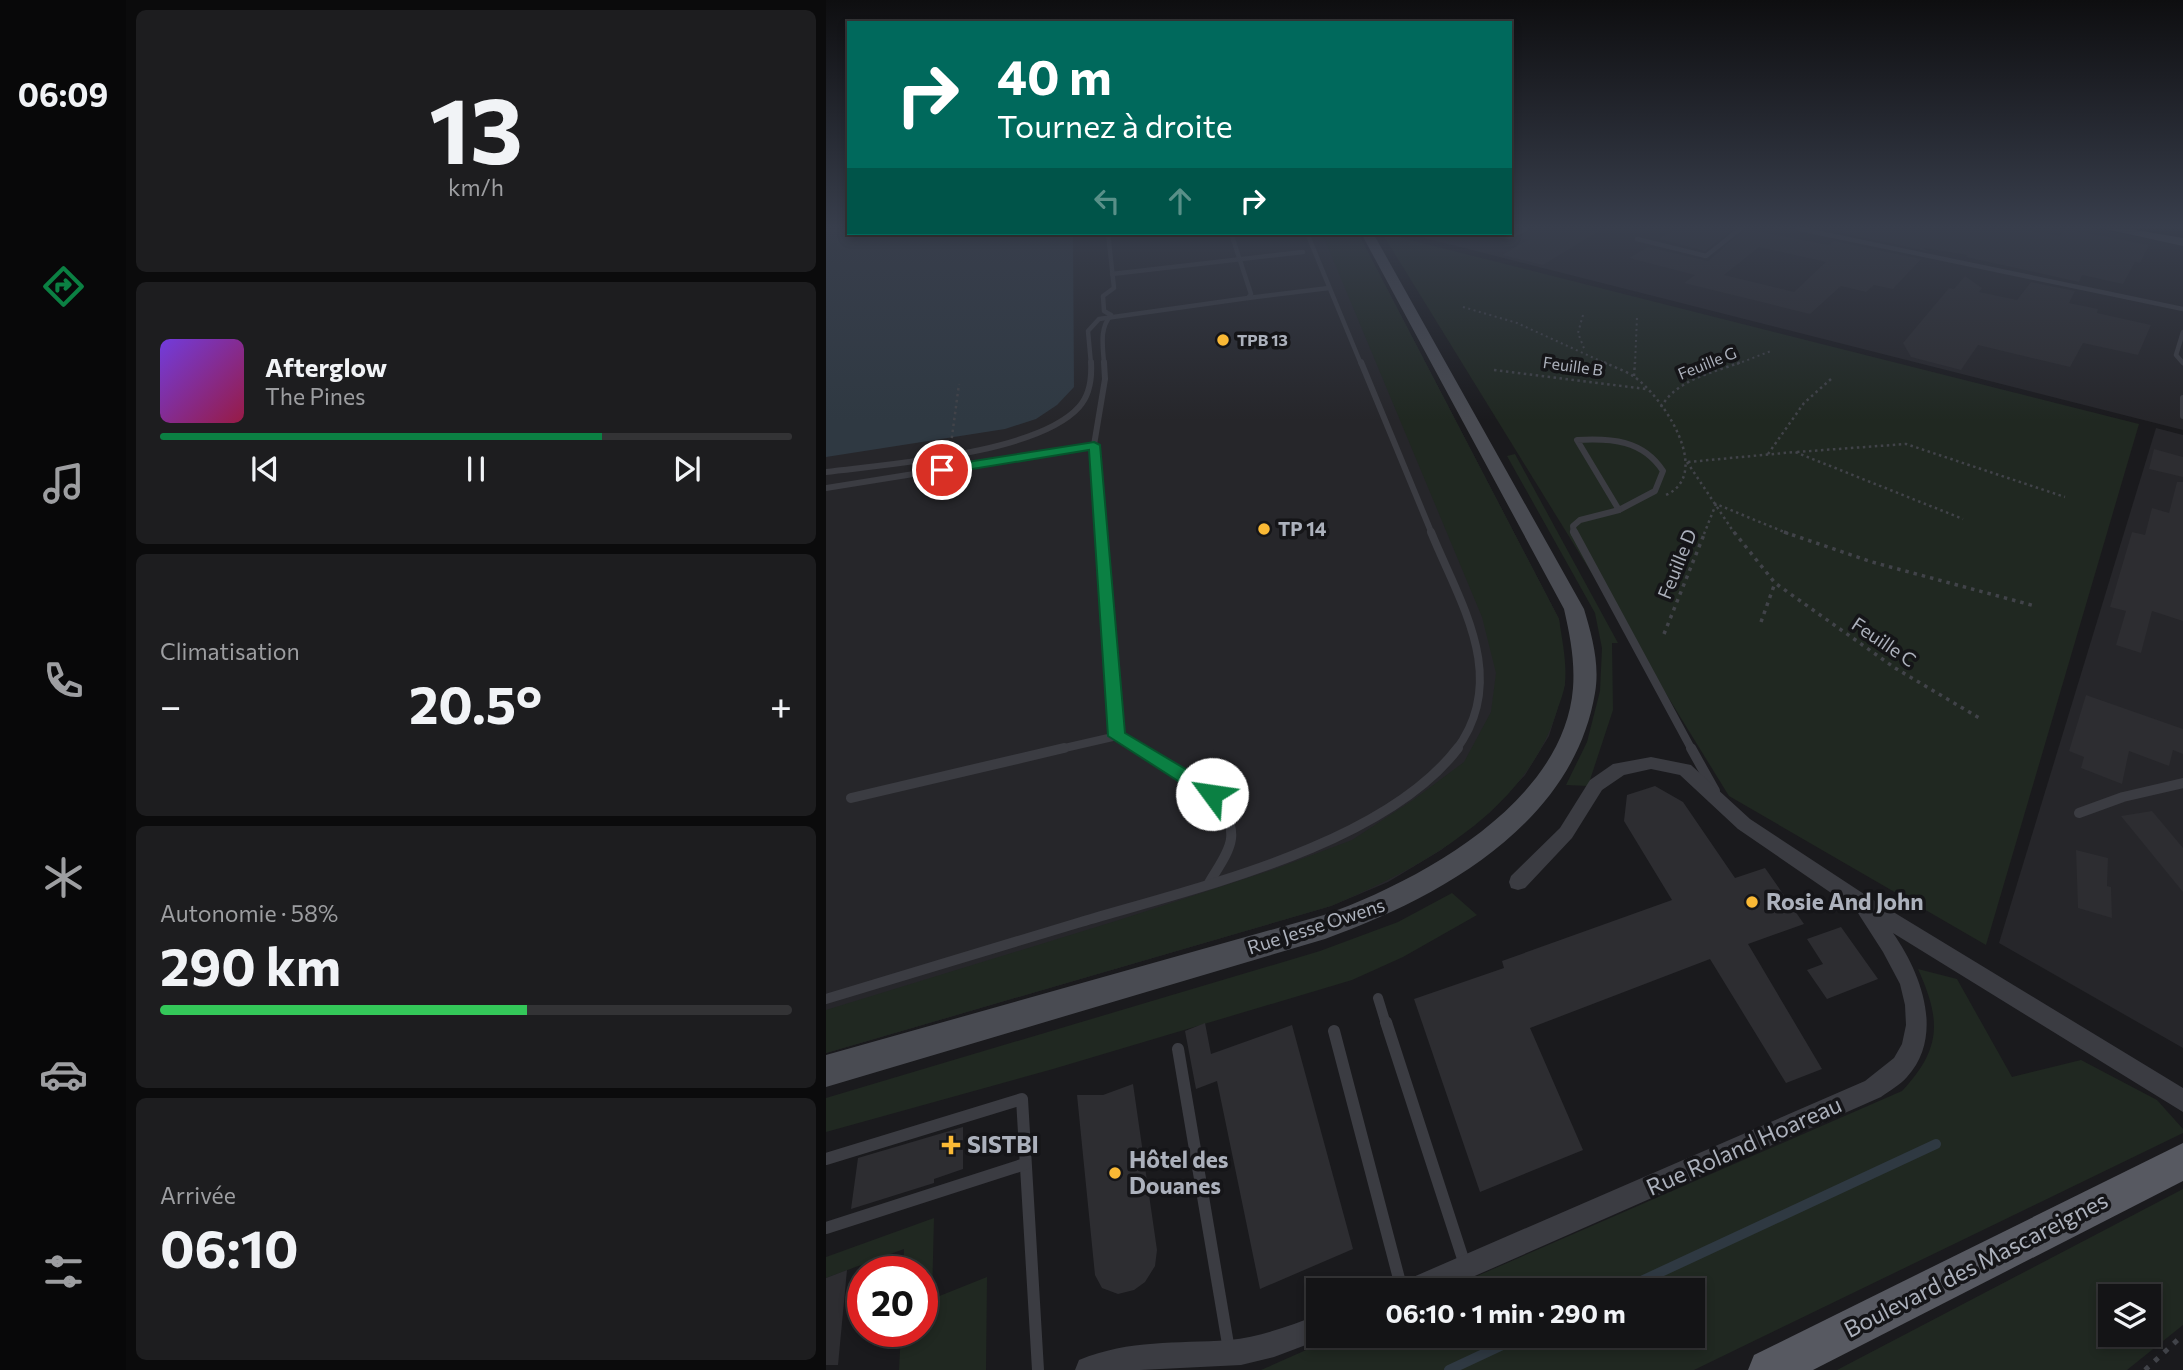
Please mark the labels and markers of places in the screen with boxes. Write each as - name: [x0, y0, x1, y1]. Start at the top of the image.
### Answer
- place label: TPB 13: [1237, 330, 1288, 349]
- marker: TPB 13: [1215, 332, 1231, 348]
- pin: [912, 440, 972, 500]
- place label: TP 14: [1278, 517, 1327, 540]
- marker: TP 14: [1256, 521, 1272, 537]
- place label: Rosie And John: [1766, 887, 1924, 915]
- marker: Rosie And John: [1744, 894, 1760, 910]
- place label: SISTBI: [967, 1130, 1039, 1158]
- marker: SISTBI: [941, 1135, 961, 1155]
- place label: Hôtel des Douanes: [1129, 1145, 1229, 1199]
- marker: Hôtel des Douanes: [1107, 1165, 1123, 1181]

